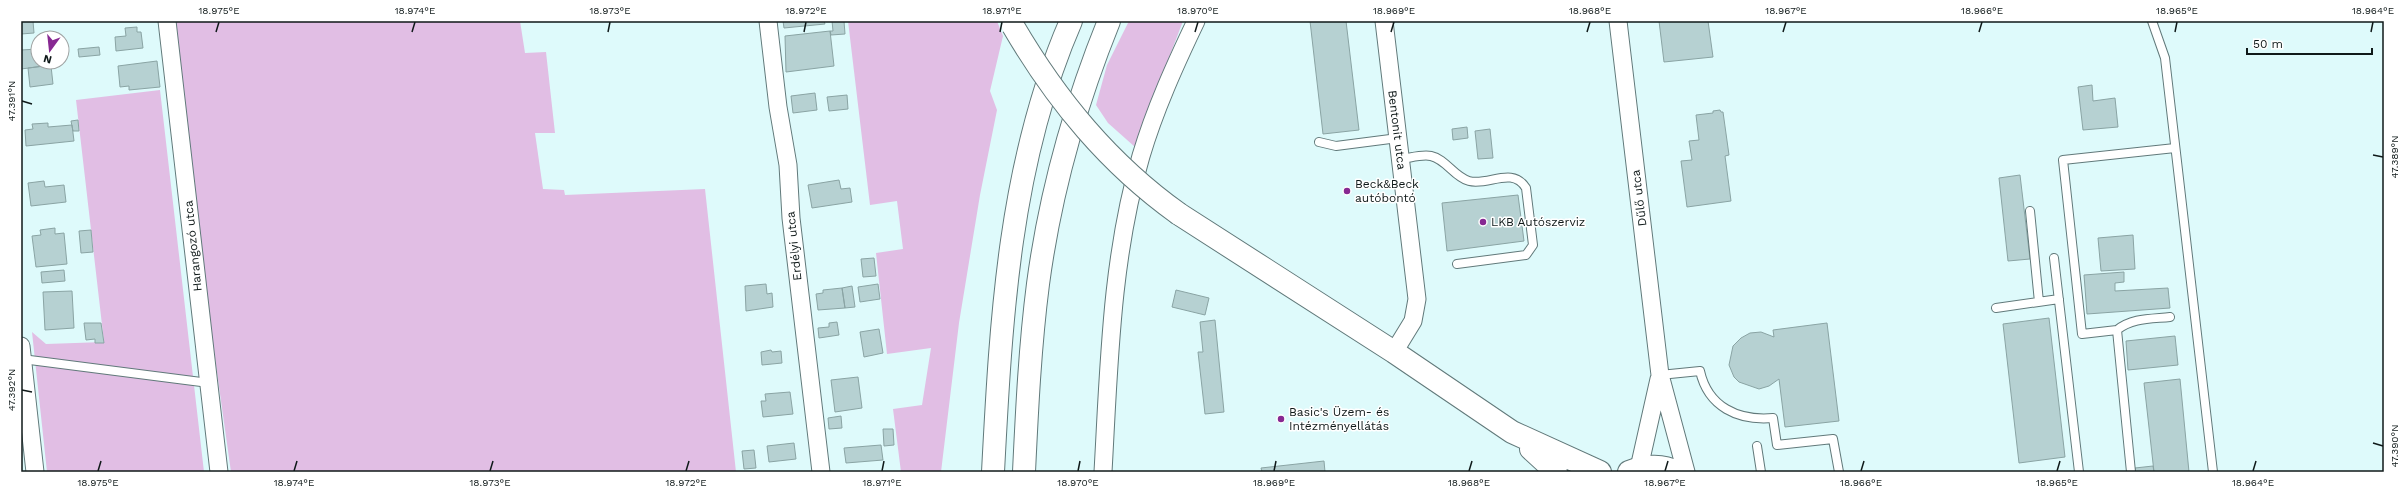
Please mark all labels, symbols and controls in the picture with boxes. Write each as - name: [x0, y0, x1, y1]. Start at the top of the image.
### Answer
- text: 18.975°E: [198, 5, 240, 16]
- text: 18.974°E: [395, 5, 435, 16]
- text: 18.973°E: [589, 5, 631, 16]
- text: 18.972°E: [785, 5, 827, 16]
- text: 18.971°E: [982, 5, 1022, 16]
- text: 18.970°E: [1177, 5, 1219, 16]
- text: 18.969°E: [1373, 5, 1415, 16]
- text: 18.968°E: [1569, 5, 1611, 16]
- text: 18.967°E: [1765, 5, 1807, 16]
- text: 18.966°E: [1961, 5, 2003, 16]
- text: 18.965°E: [2156, 5, 2198, 16]
- text: 18.964°E: [2352, 5, 2394, 16]
- north arrow: [30, 30, 70, 70]
- scale bar: [2247, 30, 2372, 56]
- text: 50 m: [2253, 37, 2283, 51]
- text: N: [42, 52, 53, 67]
- text: 47.391°N: [6, 81, 17, 121]
- street label: Bentonit utca: [1385, 89, 1409, 171]
- text: 47.389°N: [2389, 135, 2400, 179]
- street label: Dűlő utca: [1629, 169, 1649, 227]
- place label: Beck&Beck autóbontó: [1355, 177, 1419, 205]
- marker: Beck&Beck autóbontó: [1342, 186, 1352, 196]
- street label: Harangozó utca: [181, 200, 205, 292]
- street label: Erdélyi utca: [783, 210, 805, 281]
- place label: LKB Autószerviz: [1491, 215, 1585, 229]
- marker: LKB Autószerviz: [1478, 217, 1488, 227]
- text: 47.392°N: [6, 369, 17, 411]
- place label: Basic's Üzem- és Intézményellátás: [1289, 405, 1389, 433]
- marker: Basic's Üzem- és Intézményellátás: [1276, 414, 1286, 424]
- text: 47.390°N: [2389, 424, 2400, 468]
- text: 18.975°E: [77, 477, 119, 488]
- text: 18.974°E: [274, 477, 314, 488]
- text: 18.973°E: [469, 477, 511, 488]
- text: 18.972°E: [665, 477, 707, 488]
- text: 18.971°E: [862, 477, 902, 488]
- text: 18.970°E: [1057, 477, 1099, 488]
- text: 18.969°E: [1253, 477, 1295, 488]
- text: 18.968°E: [1448, 477, 1490, 488]
- text: 18.967°E: [1644, 477, 1686, 488]
- text: 18.966°E: [1840, 477, 1882, 488]
- text: 18.965°E: [2036, 477, 2078, 488]
- text: 18.964°E: [2232, 477, 2274, 488]

